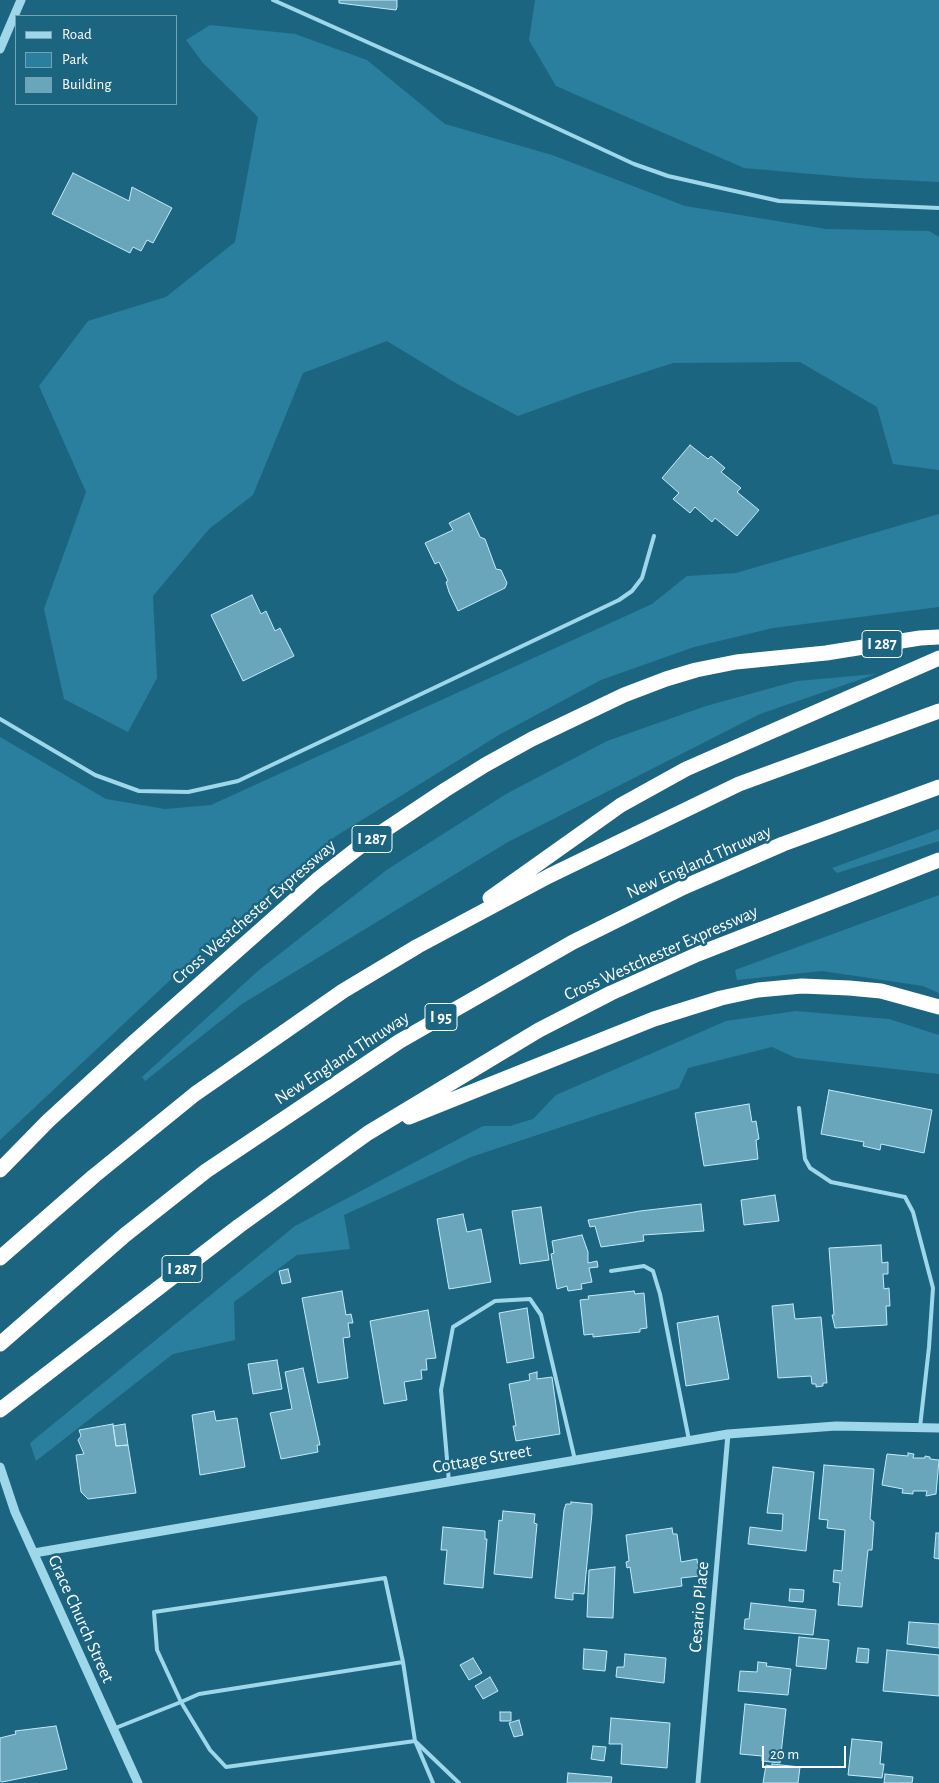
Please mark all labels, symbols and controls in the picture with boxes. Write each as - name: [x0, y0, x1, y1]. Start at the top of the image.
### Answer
- legend: [15, 15, 178, 105]
- text: Road: [62, 27, 92, 42]
- text: Park: [62, 52, 88, 67]
- text: Building: [62, 77, 112, 92]
- road number: I 287: [862, 630, 902, 658]
- street label: New England Thruway: [623, 820, 775, 904]
- road number: I 287: [352, 826, 392, 852]
- street label: Cross Westchester Expressway: [168, 835, 340, 989]
- street label: Cross Westchester Expressway: [561, 900, 761, 1006]
- road number: I 95: [425, 1004, 457, 1030]
- street label: New England Thruway: [271, 1006, 413, 1110]
- road number: I 287: [162, 1256, 202, 1282]
- street label: Cottage Street: [431, 1440, 533, 1478]
- street label: Grace Church Street: [43, 1552, 119, 1686]
- street label: Cesario Place: [684, 1561, 714, 1653]
- scale bar: [764, 1736, 848, 1768]
- text: 20 m: [770, 1747, 799, 1762]

